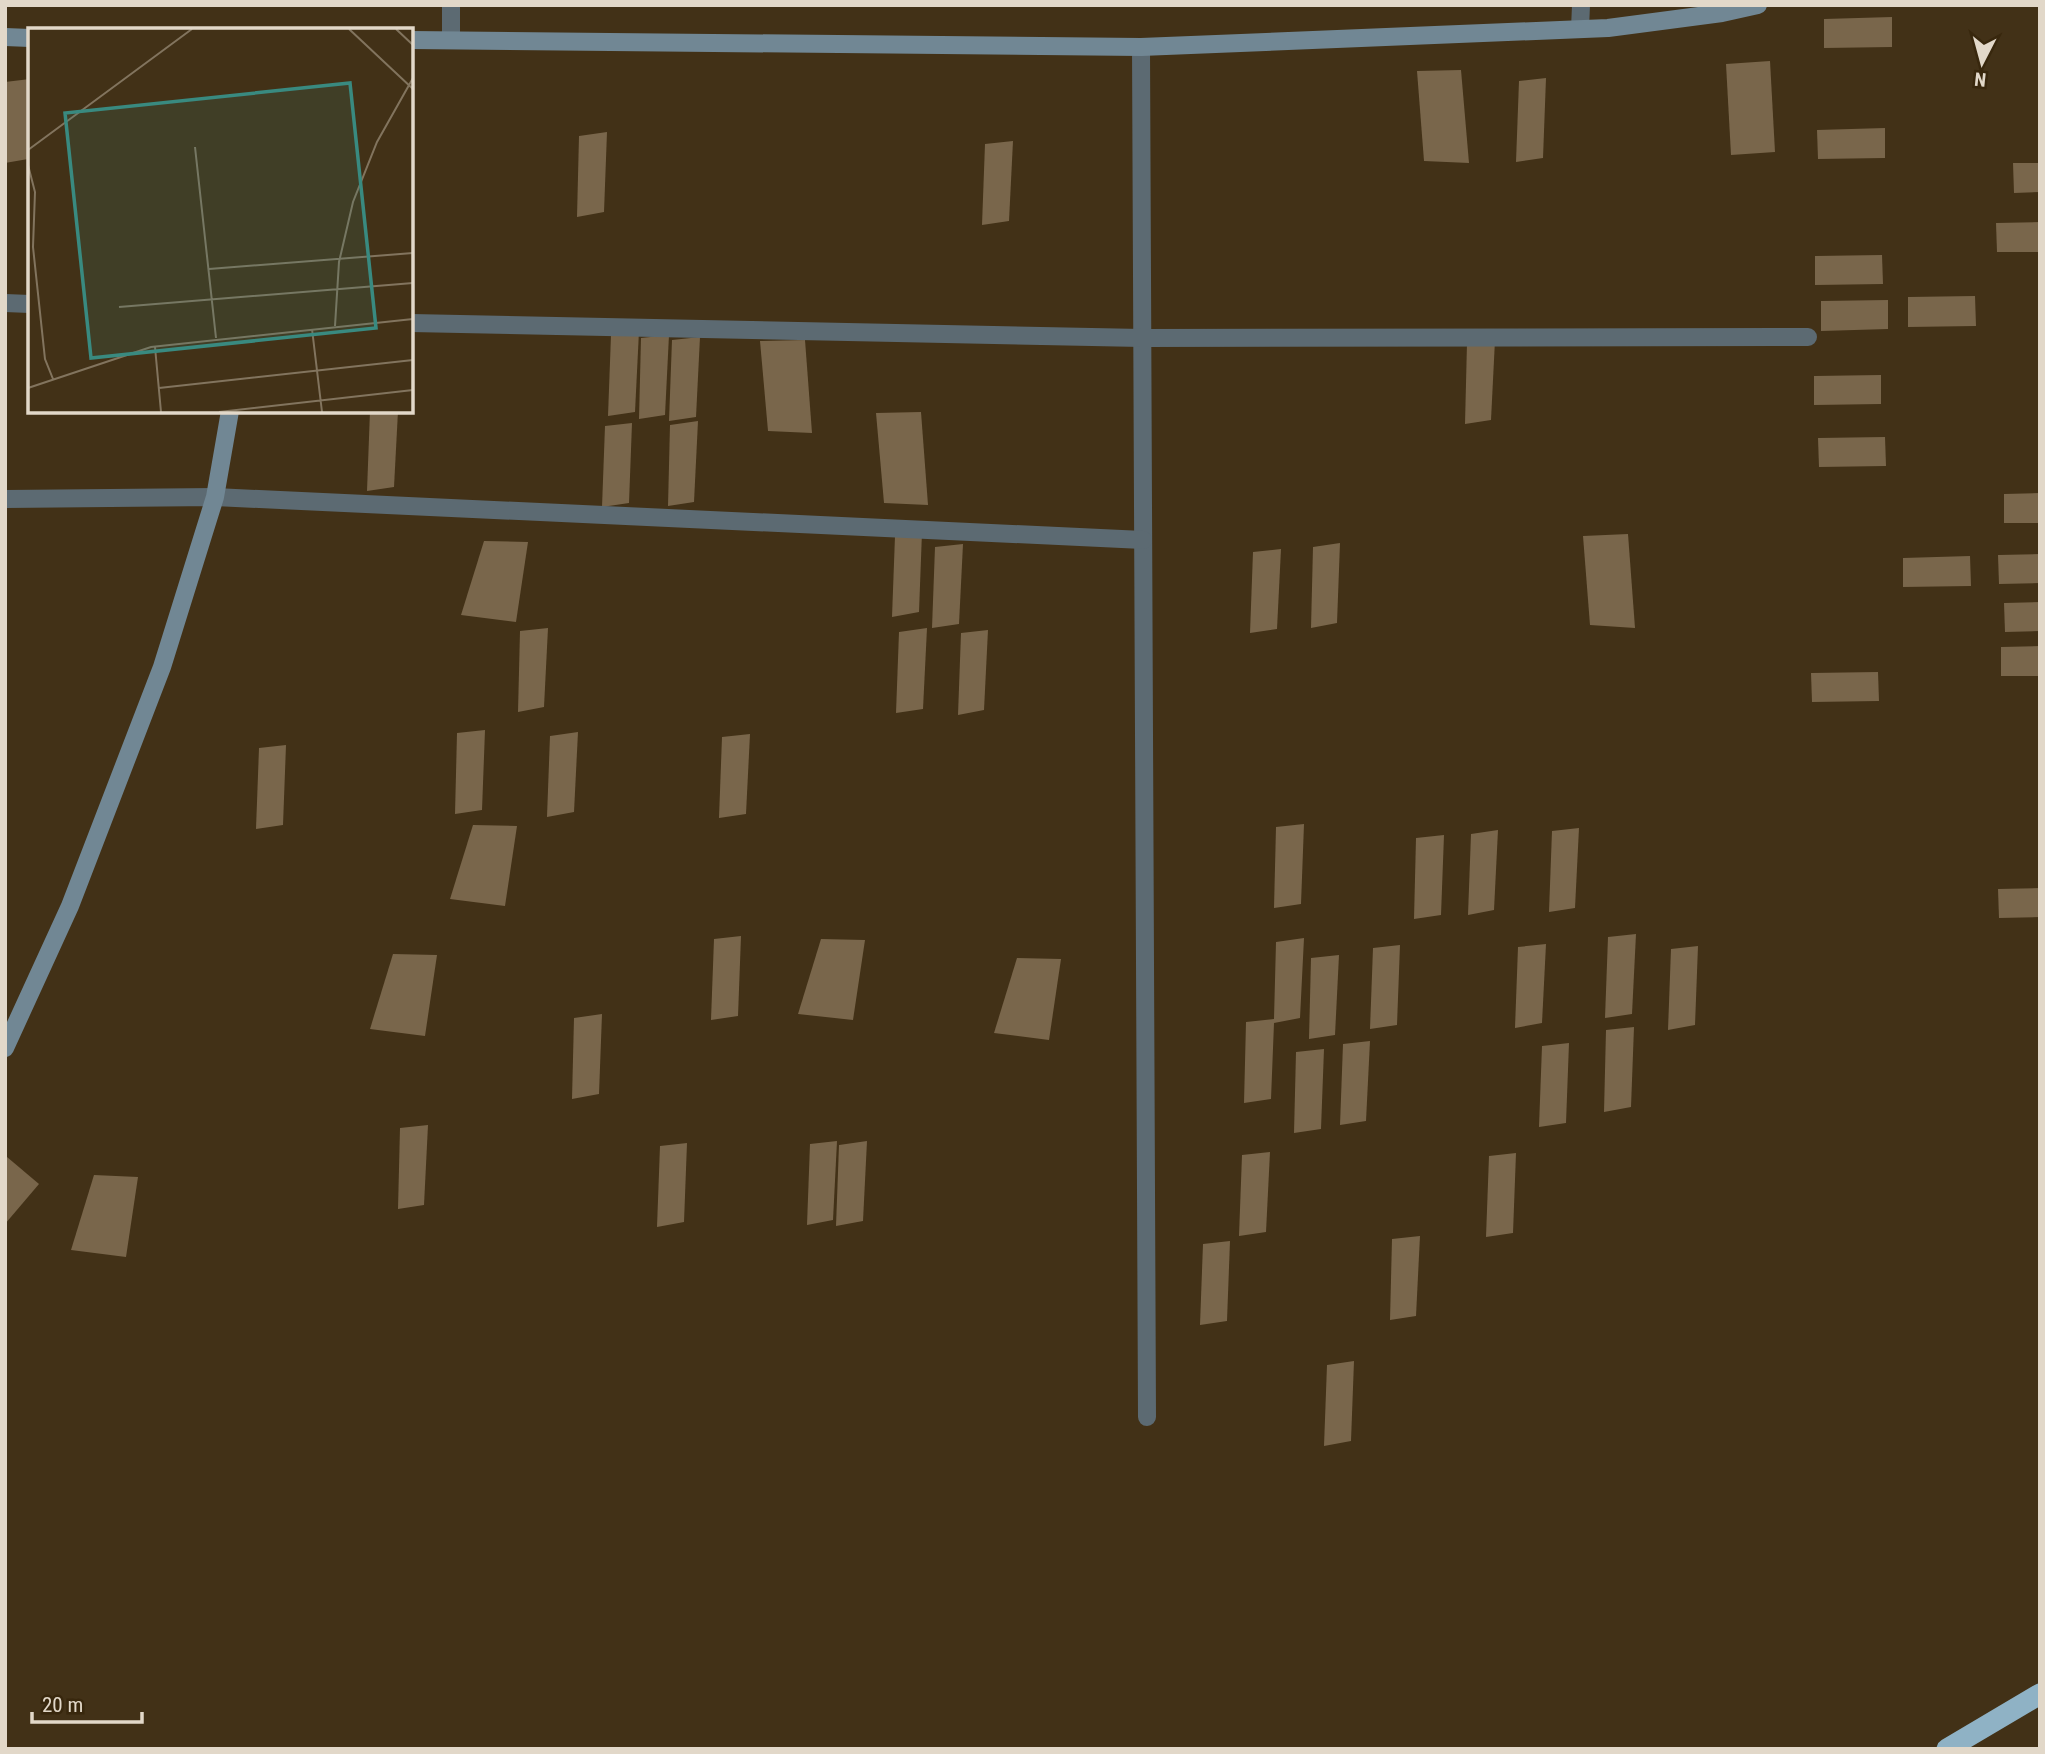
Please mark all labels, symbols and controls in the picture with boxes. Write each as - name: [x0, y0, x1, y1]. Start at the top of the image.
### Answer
- inset map: [28, 28, 413, 413]
- north arrow: [1947, 28, 2017, 98]
- text: N: [1973, 67, 1987, 91]
- scale bar: [32, 1680, 142, 1724]
- text: 20 m: [42, 1693, 83, 1717]

